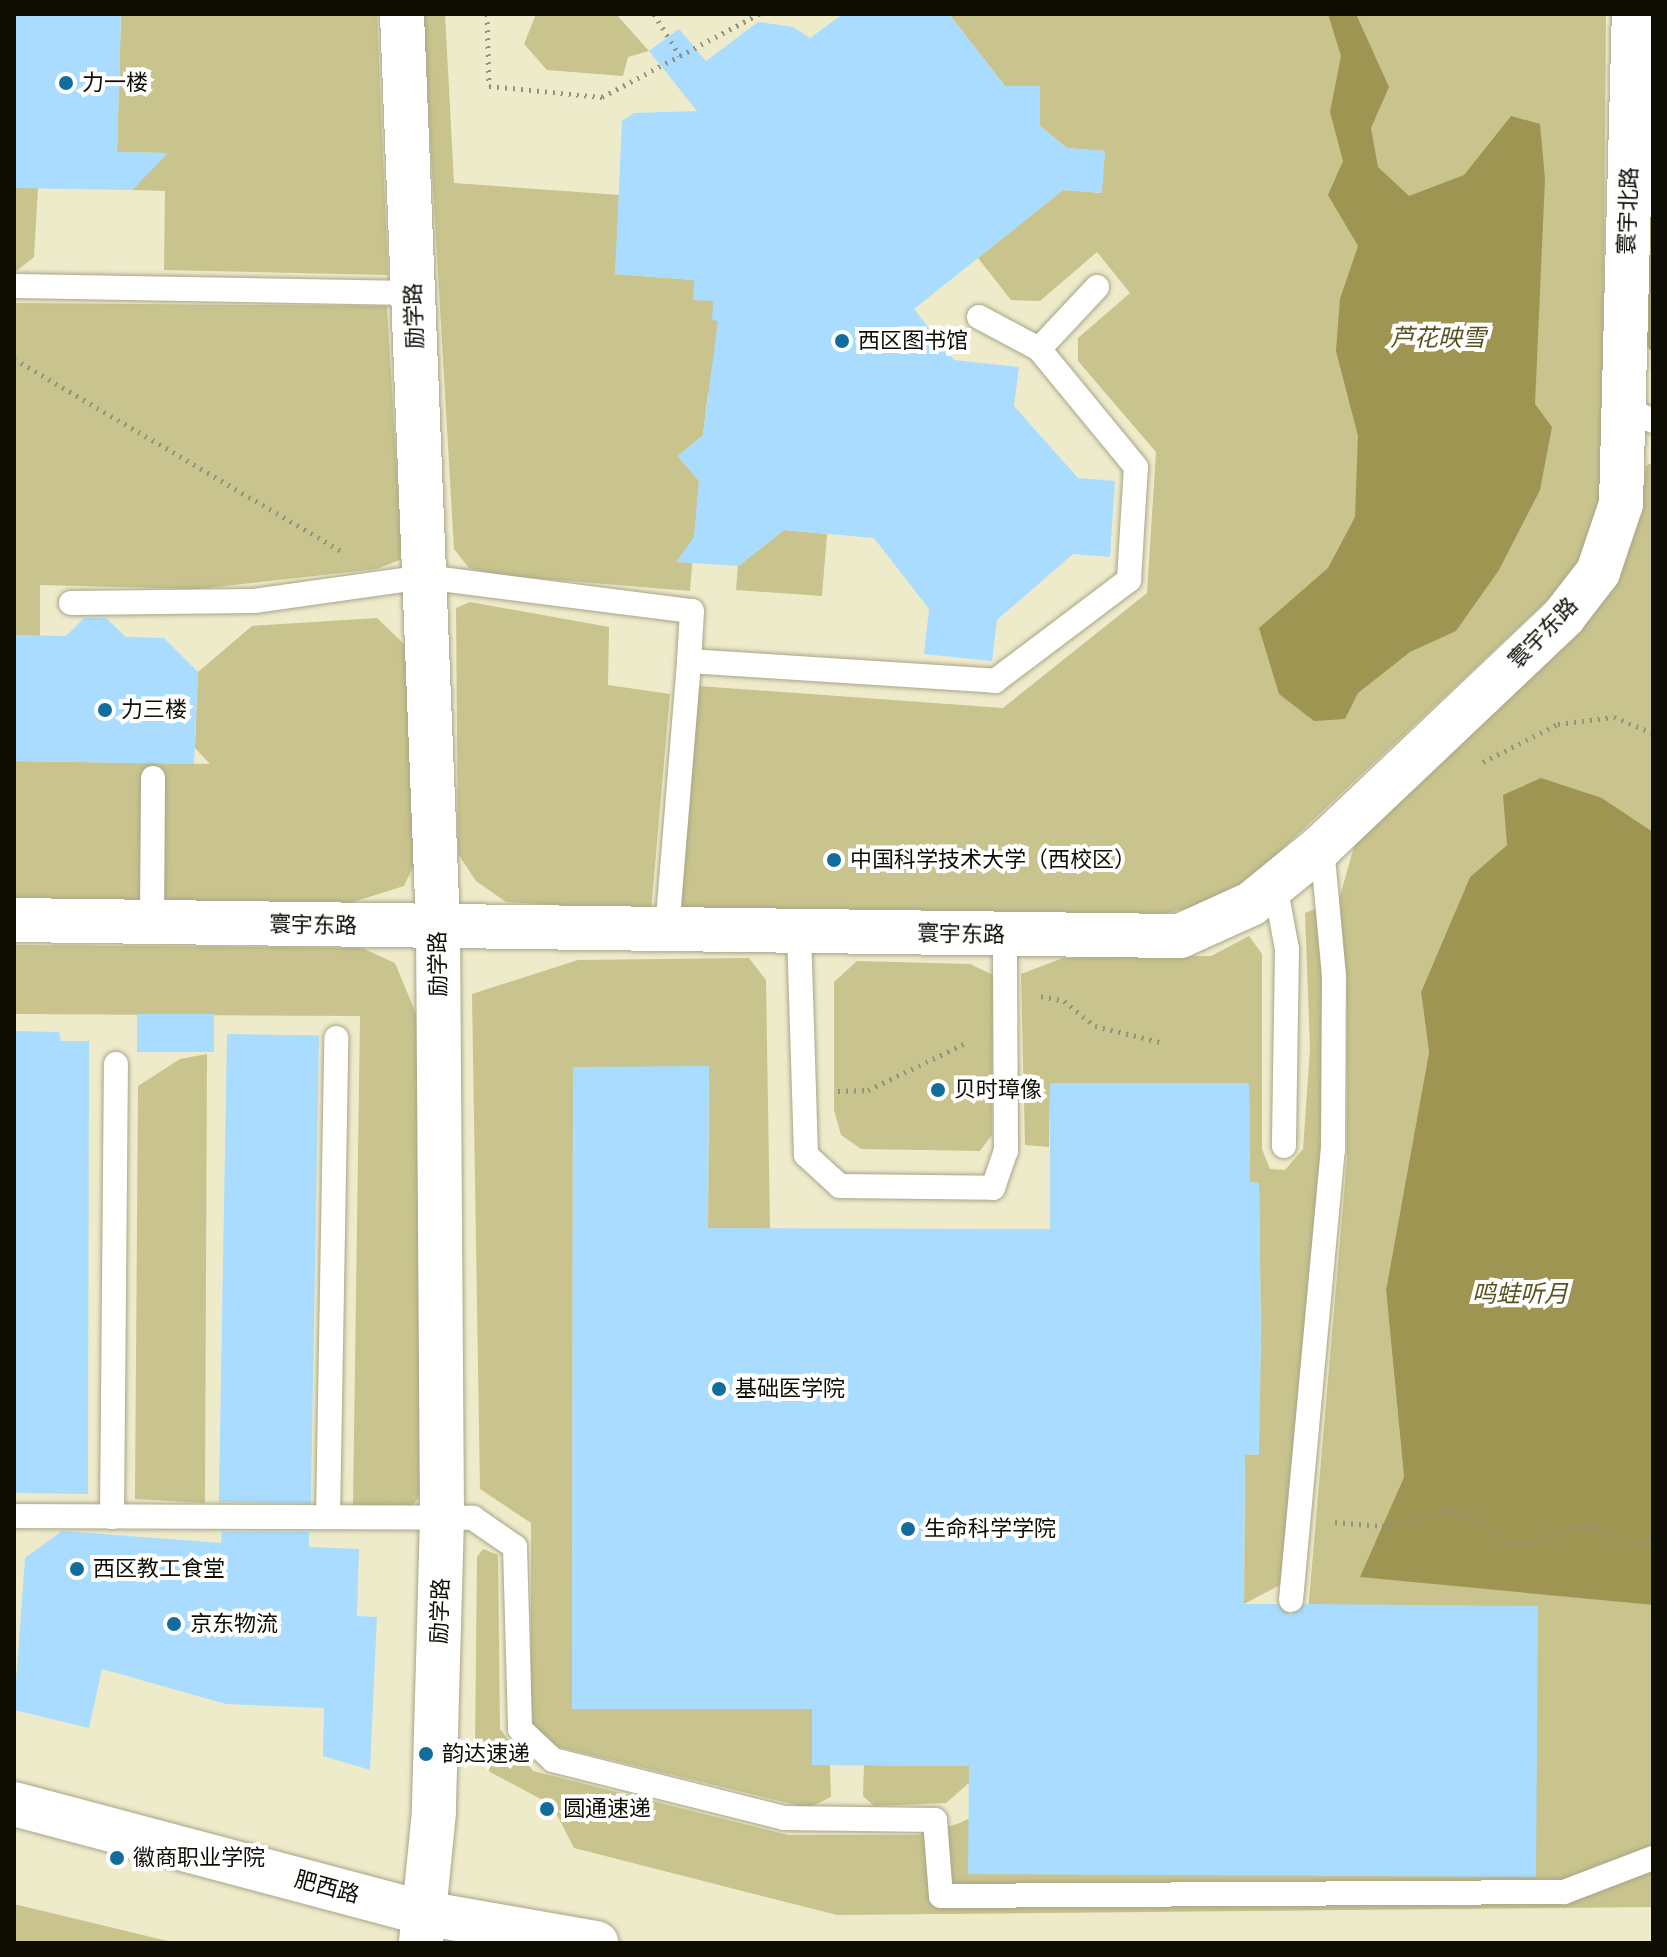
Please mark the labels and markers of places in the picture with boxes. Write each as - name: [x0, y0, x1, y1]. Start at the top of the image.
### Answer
- place label: 力一楼: [82, 70, 148, 96]
- marker: 力一楼: [57, 74, 75, 92]
- place label: 西区图书馆: [858, 328, 968, 354]
- marker: 西区图书馆: [833, 332, 851, 350]
- place label: 力三楼: [121, 697, 187, 723]
- marker: 力三楼: [96, 701, 114, 719]
- place label: 中国科学技术大学（西校区）: [850, 847, 1136, 873]
- marker: 中国科学技术大学（西校区）: [825, 851, 843, 869]
- place label: 贝时璋像: [954, 1077, 1042, 1103]
- marker: 贝时璋像: [929, 1081, 947, 1099]
- place label: 基础医学院: [735, 1376, 845, 1402]
- marker: 基础医学院: [710, 1380, 728, 1398]
- place label: 生命科学学院: [924, 1516, 1056, 1542]
- marker: 生命科学学院: [899, 1520, 917, 1538]
- place label: 西区教工食堂: [93, 1556, 225, 1582]
- marker: 西区教工食堂: [68, 1560, 86, 1578]
- place label: 京东物流: [190, 1611, 278, 1637]
- marker: 京东物流: [165, 1615, 183, 1633]
- place label: 韵达速递: [442, 1741, 530, 1767]
- marker: 韵达速递: [417, 1745, 435, 1763]
- place label: 圆通速递: [563, 1796, 651, 1822]
- marker: 圆通速递: [538, 1800, 556, 1818]
- place label: 徽商职业学院: [133, 1845, 265, 1871]
- marker: 徽商职业学院: [108, 1849, 126, 1867]

